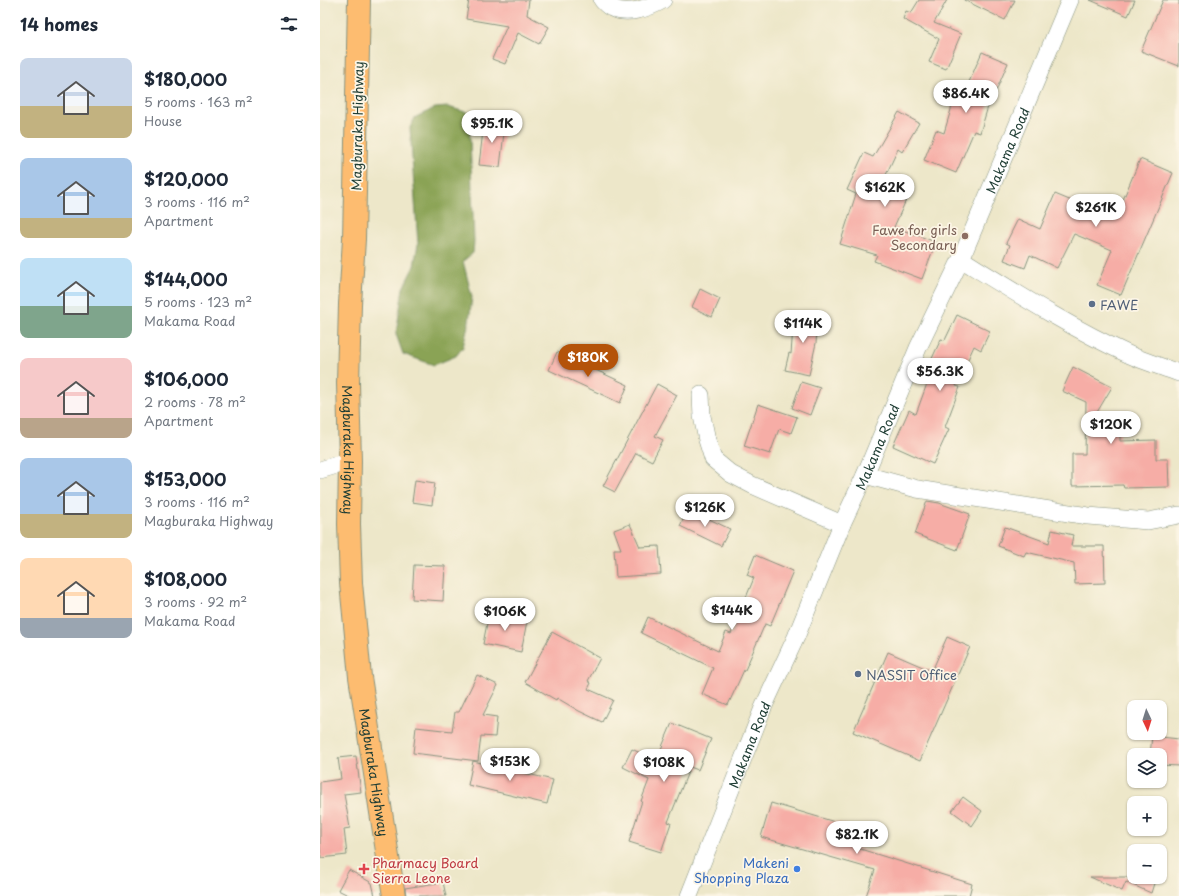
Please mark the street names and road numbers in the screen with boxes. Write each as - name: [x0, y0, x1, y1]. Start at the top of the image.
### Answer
- street label: Magburaka Highway: [346, 61, 368, 191]
- street label: Makama Road: [980, 104, 1033, 196]
- street label: Magburaka Highway: [339, 385, 360, 515]
- street label: Makama Road: [850, 401, 903, 493]
- street label: Makama Road: [723, 698, 774, 790]
- street label: Magburaka Highway: [355, 707, 394, 838]

